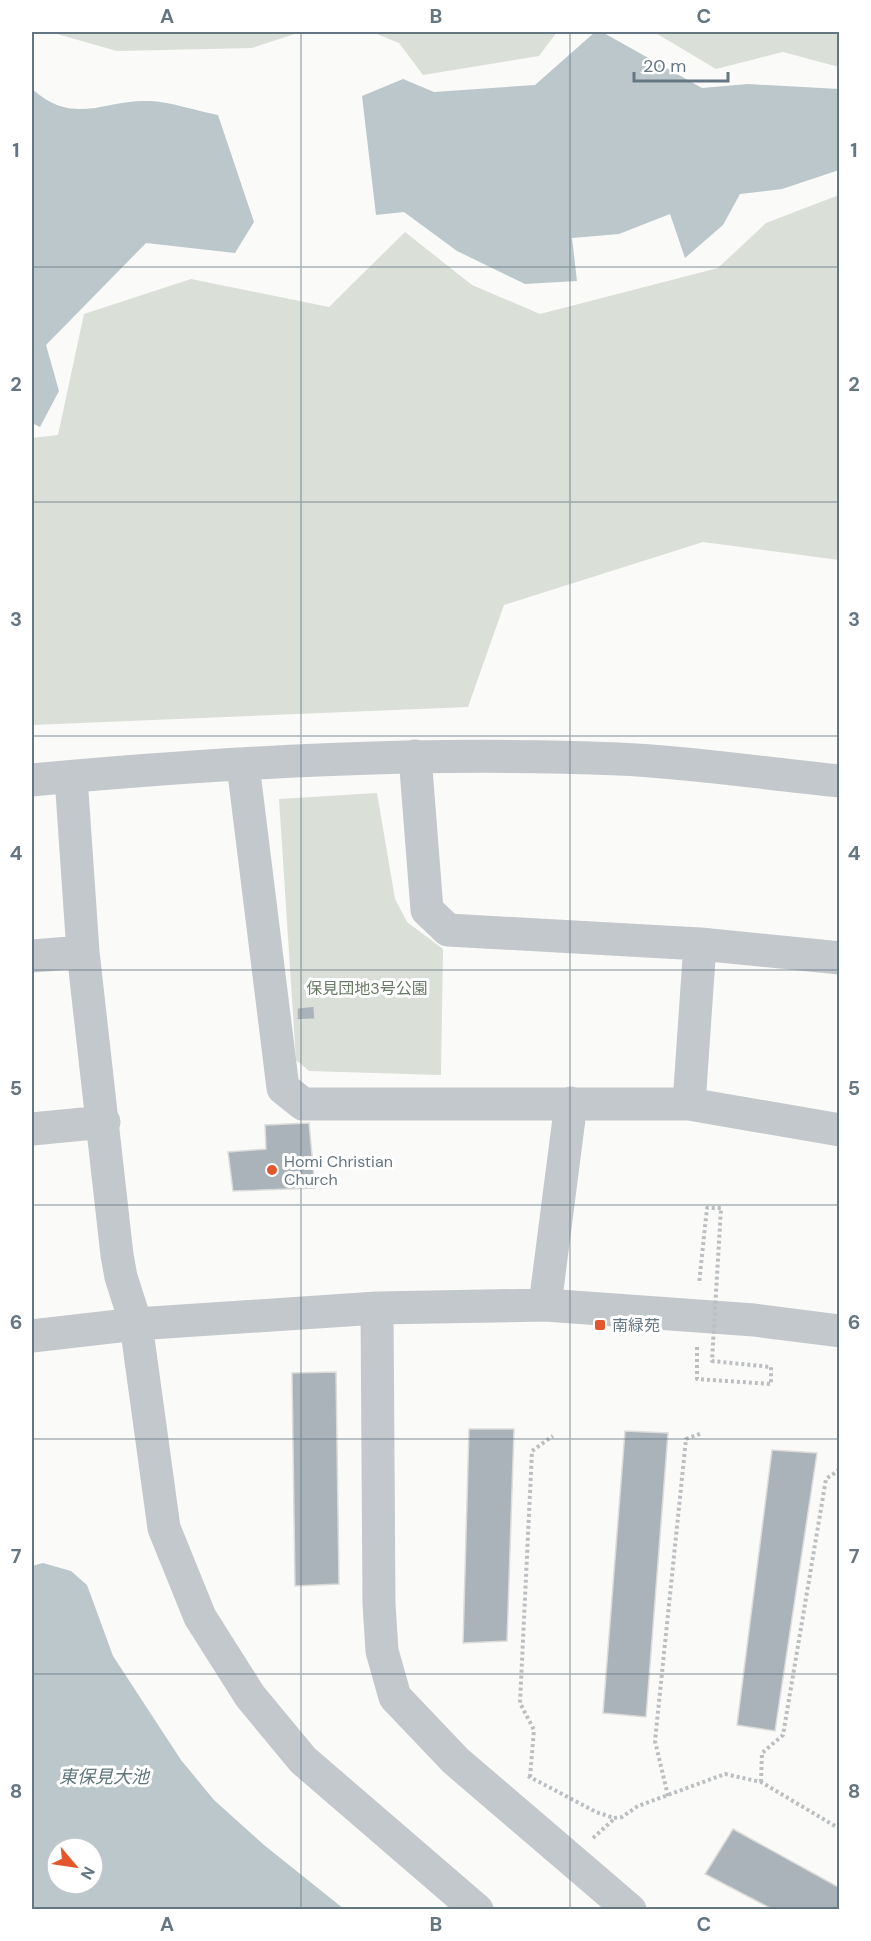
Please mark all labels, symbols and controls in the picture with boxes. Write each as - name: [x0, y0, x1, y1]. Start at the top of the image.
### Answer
- text: A: [160, 3, 174, 29]
- text: B: [430, 3, 442, 29]
- text: C: [697, 3, 711, 29]
- scale bar: [634, 45, 728, 83]
- text: 20 m: [643, 54, 686, 78]
- text: 1: [12, 137, 20, 163]
- text: 1: [850, 137, 858, 163]
- text: 2: [10, 371, 22, 397]
- text: 2: [848, 371, 860, 397]
- text: 3: [10, 606, 22, 632]
- text: 3: [848, 606, 860, 632]
- text: 4: [10, 840, 23, 866]
- text: 4: [848, 840, 861, 866]
- park label: 保見団地3号公園: [306, 978, 428, 999]
- text: 5: [10, 1075, 22, 1101]
- text: 5: [848, 1075, 860, 1101]
- place label: Homi Christian Church: [284, 1151, 393, 1190]
- marker: Homi Christian Church: [265, 1163, 279, 1177]
- text: 6: [10, 1309, 22, 1335]
- text: 6: [848, 1309, 860, 1335]
- place label: 南緑苑: [612, 1315, 660, 1336]
- marker: 南緑苑: [593, 1318, 607, 1332]
- text: 7: [11, 1543, 22, 1569]
- text: 7: [849, 1543, 860, 1569]
- water label: 東保見大池: [59, 1765, 151, 1789]
- text: 8: [10, 1778, 22, 1804]
- text: 8: [848, 1778, 860, 1804]
- north arrow: [45, 1836, 105, 1896]
- text: N: [76, 1863, 100, 1883]
- text: A: [160, 1911, 174, 1937]
- text: B: [430, 1911, 442, 1937]
- text: C: [697, 1911, 711, 1937]

